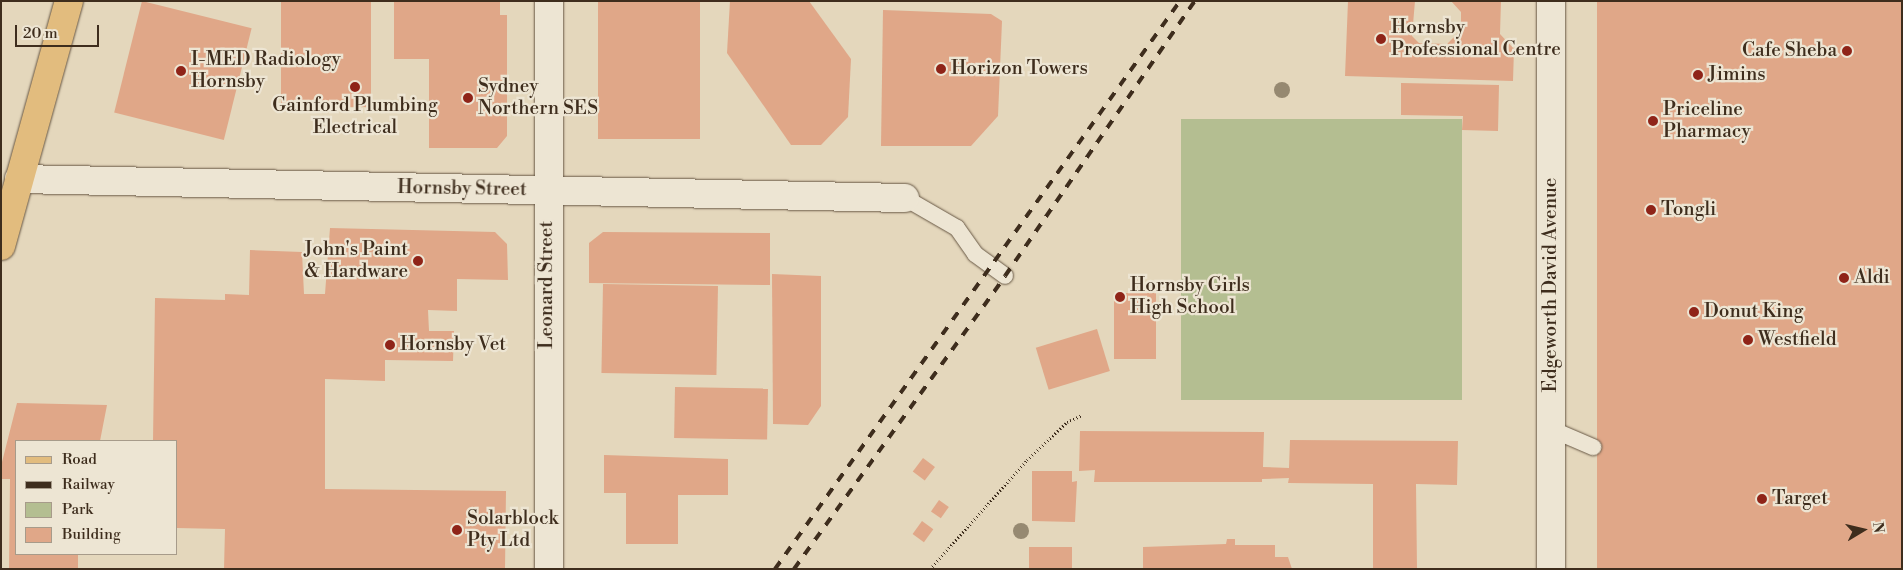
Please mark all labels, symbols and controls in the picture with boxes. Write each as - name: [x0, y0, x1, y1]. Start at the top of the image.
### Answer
- scale bar: [18, 15, 101, 47]
- place label: Hornsby Professional Centre: [1391, 17, 1561, 61]
- text: 20 m: [23, 24, 58, 43]
- marker: Hornsby Professional Centre: [1375, 33, 1387, 45]
- place label: Cafe Sheba: [1742, 40, 1837, 62]
- marker: Cafe Sheba: [1841, 45, 1853, 57]
- place label: I-MED Radiology Hornsby: [191, 49, 341, 93]
- place label: Horizon Towers: [951, 58, 1088, 80]
- marker: Horizon Towers: [935, 63, 947, 75]
- place label: Jimins: [1708, 64, 1766, 86]
- marker: I-MED Radiology Hornsby: [175, 65, 187, 77]
- marker: Jimins: [1692, 69, 1704, 81]
- place label: Sydney Northern SES: [478, 76, 598, 120]
- marker: Gainford Plumbing Electrical: [349, 81, 361, 93]
- marker: Sydney Northern SES: [462, 92, 474, 104]
- place label: Gainford Plumbing Electrical: [272, 95, 438, 139]
- place label: Priceline Pharmacy: [1663, 99, 1751, 143]
- marker: Priceline Pharmacy: [1647, 115, 1659, 127]
- street label: Hornsby Street: [397, 176, 527, 202]
- street label: Edgeworth David Avenue: [1540, 178, 1562, 392]
- place label: Tongli: [1661, 199, 1716, 221]
- marker: Tongli: [1645, 204, 1657, 216]
- street label: Leonard Street: [536, 221, 558, 349]
- place label: John's Paint & Hardware: [304, 239, 408, 283]
- marker: John's Paint & Hardware: [412, 255, 424, 267]
- place label: Aldi: [1854, 267, 1890, 289]
- marker: Aldi: [1838, 272, 1850, 284]
- place label: Hornsby Girls High School: [1130, 275, 1250, 319]
- marker: Hornsby Girls High School: [1114, 291, 1126, 303]
- place label: Donut King: [1704, 301, 1804, 323]
- marker: Donut King: [1688, 306, 1700, 318]
- place label: Westfield: [1758, 329, 1836, 351]
- place label: Hornsby Vet: [400, 334, 506, 356]
- marker: Westfield: [1742, 334, 1754, 346]
- marker: Hornsby Vet: [384, 339, 396, 351]
- legend: [15, 440, 178, 555]
- text: Road: [62, 450, 97, 469]
- text: Railway: [62, 475, 115, 494]
- place label: Target: [1772, 488, 1828, 510]
- marker: Target: [1756, 493, 1768, 505]
- text: Park: [62, 500, 93, 519]
- north arrow: [1838, 505, 1888, 555]
- place label: Solarblock Pty Ltd: [467, 508, 559, 552]
- text: N: [1868, 521, 1888, 535]
- marker: Solarblock Pty Ltd: [451, 524, 463, 536]
- text: Building: [62, 525, 121, 544]

